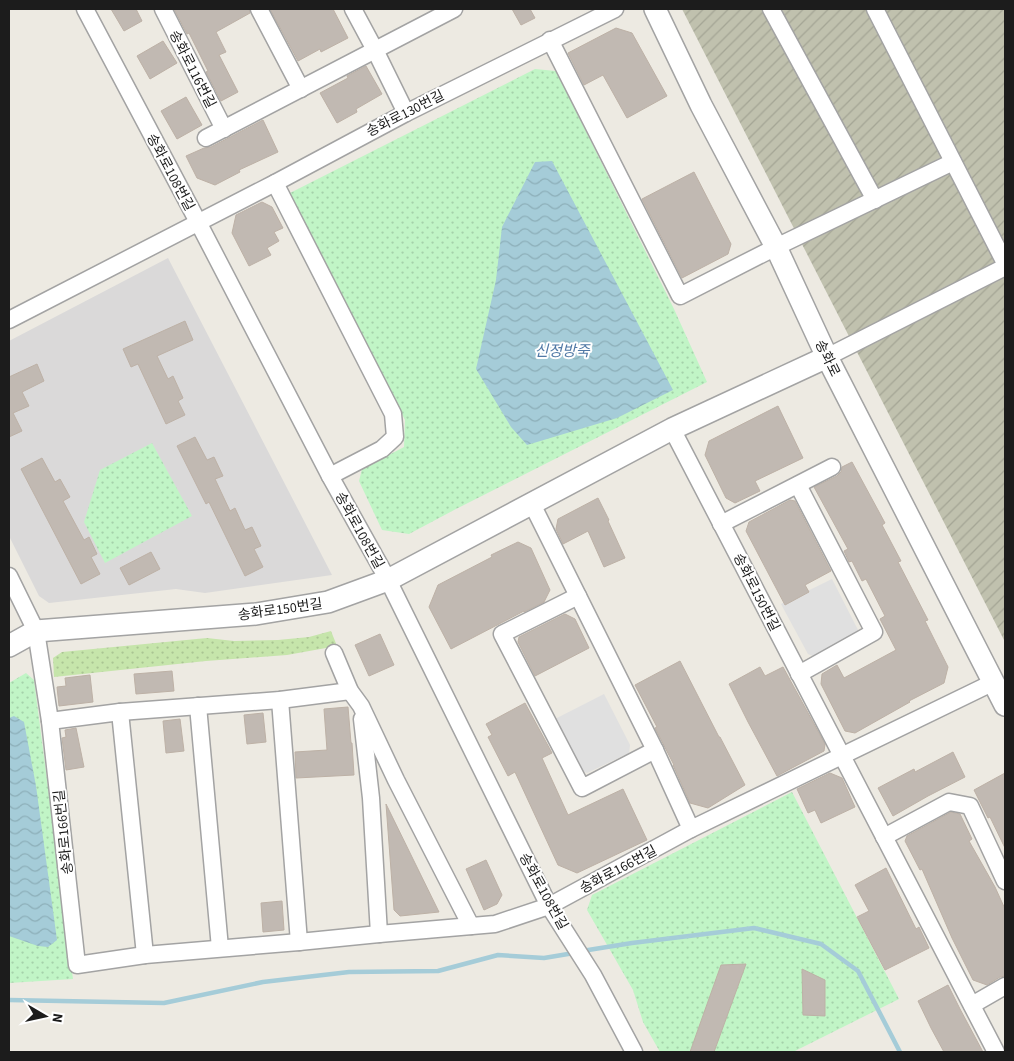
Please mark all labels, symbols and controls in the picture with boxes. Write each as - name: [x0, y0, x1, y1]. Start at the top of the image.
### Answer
- street label: 송화로116번길: [164, 27, 220, 112]
- street label: 송화로130번길: [363, 86, 448, 142]
- street label: 송화로108번길: [141, 130, 199, 215]
- street label: 송화로: [810, 337, 845, 380]
- water label: 신정방죽: [534, 341, 591, 362]
- street label: 송화로108번길: [330, 488, 389, 573]
- street label: 송화로150번길: [728, 550, 784, 635]
- street label: 송화로150번길: [237, 594, 324, 626]
- street label: 송화로166번길: [50, 788, 78, 875]
- street label: 송화로166번길: [576, 841, 661, 899]
- street label: 송화로108번길: [514, 849, 573, 934]
- north arrow: [20, 991, 70, 1041]
- text: N: [46, 1012, 67, 1024]

